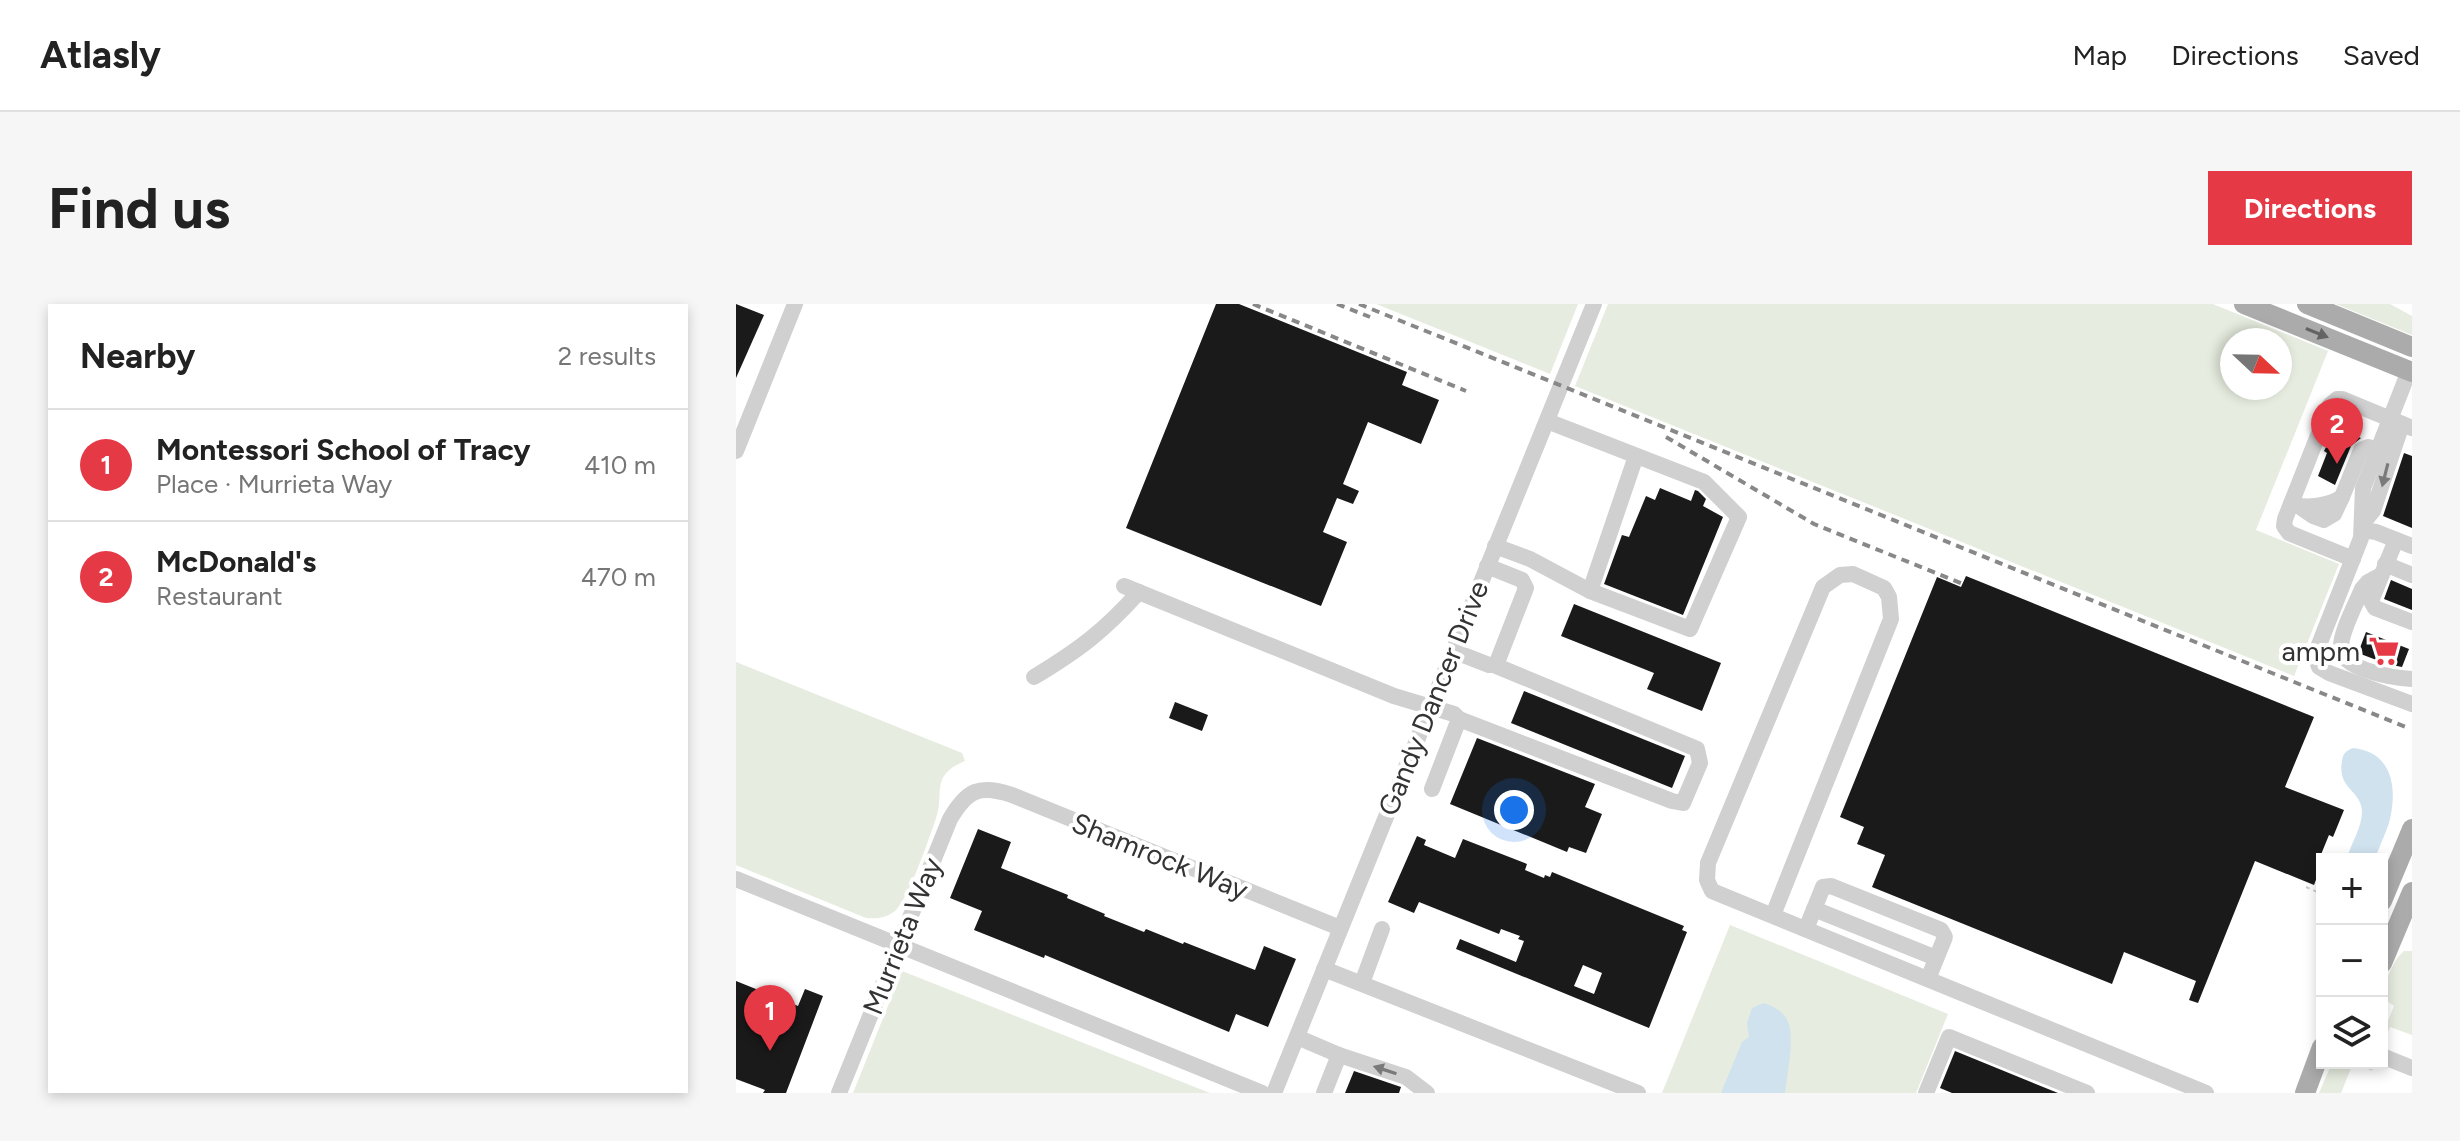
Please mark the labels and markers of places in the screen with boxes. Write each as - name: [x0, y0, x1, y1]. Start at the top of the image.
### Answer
- pin: 2: [2311, 398, 2363, 464]
- place label: ampm: [2282, 634, 2360, 668]
- supermarket icon: ampm: [2367, 634, 2401, 668]
- pin: 1: [744, 985, 796, 1051]

